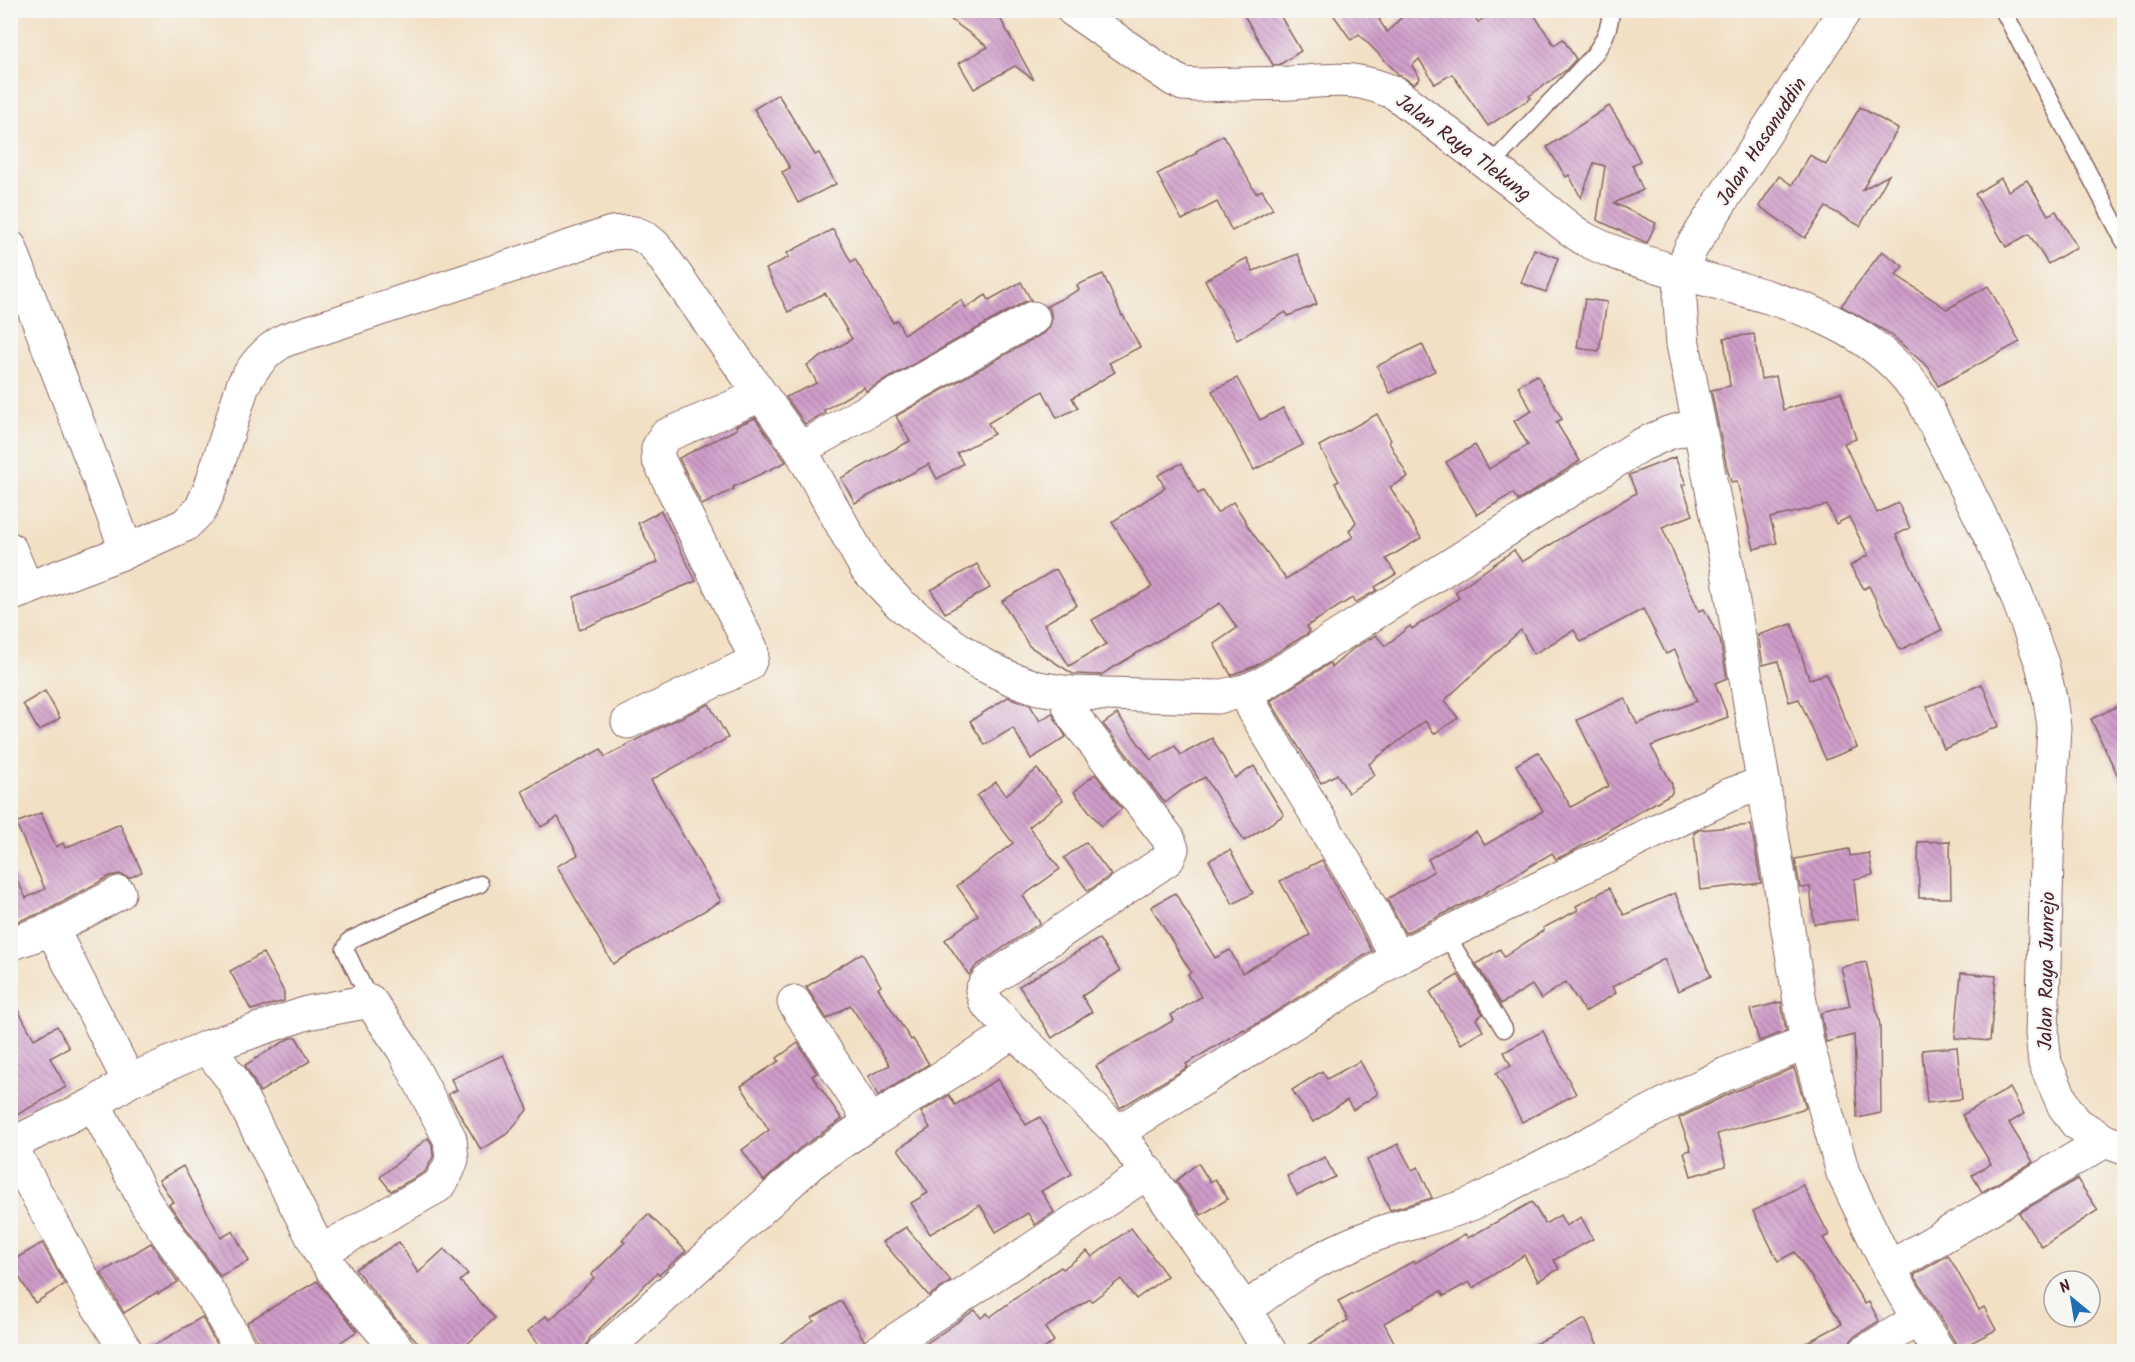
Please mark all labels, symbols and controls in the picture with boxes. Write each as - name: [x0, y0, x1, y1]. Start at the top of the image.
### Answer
- street label: Jalan Hasanuddin: [1709, 71, 1816, 213]
- street label: Jalan Raya Tlekung: [1388, 87, 1538, 211]
- street label: Jalan Raya Junrejo: [2031, 891, 2065, 1051]
- north arrow: [2042, 1269, 2102, 1329]
- text: N: [2055, 1274, 2076, 1301]

